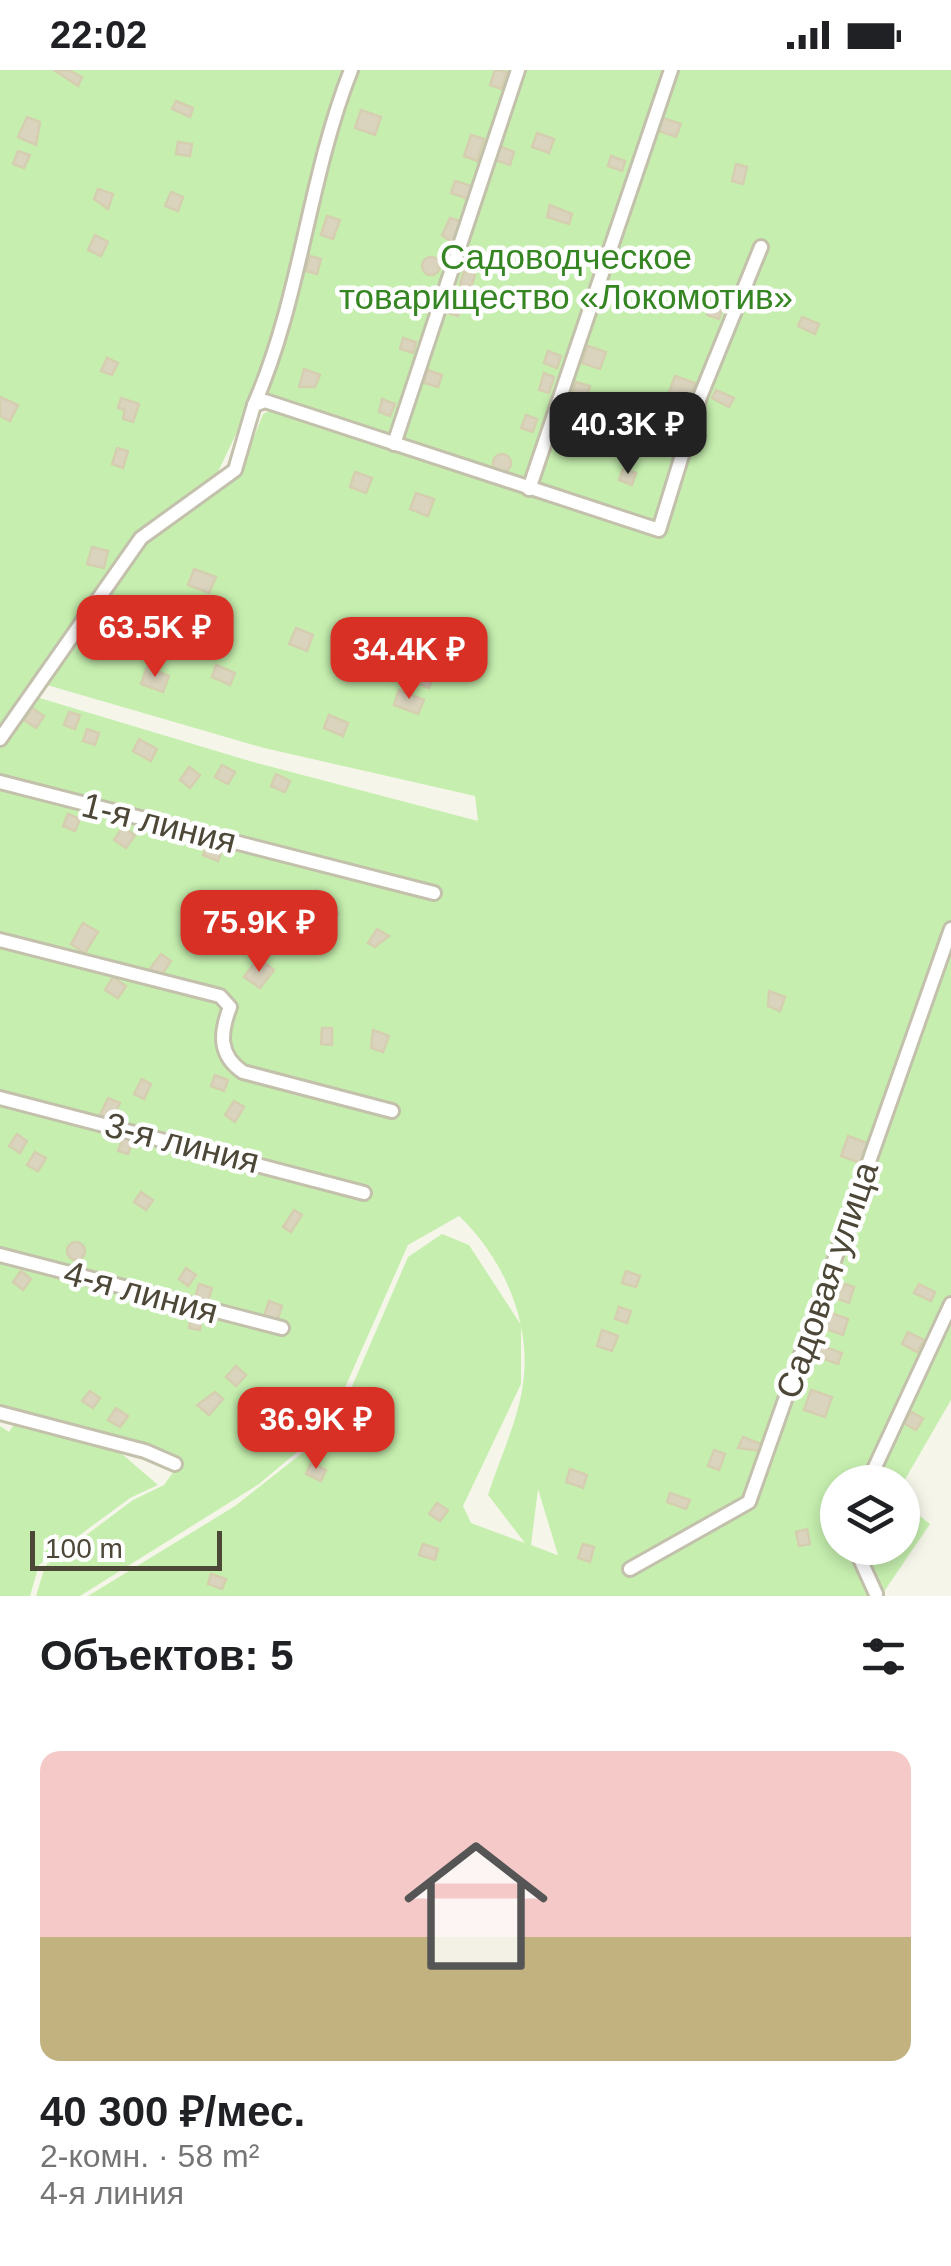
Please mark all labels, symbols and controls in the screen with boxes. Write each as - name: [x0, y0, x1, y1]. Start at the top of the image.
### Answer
- text: 22:02: [50, 14, 147, 56]
- park label: Садоводческое товарищество «Локомотив»: [339, 237, 793, 316]
- pin: 40.3K ₽: [536, 392, 720, 477]
- text: 40.3K ₽: [572, 406, 684, 442]
- pin: 63.5K ₽: [63, 595, 247, 680]
- text: 63.5K ₽: [99, 609, 211, 645]
- pin: 34.4K ₽: [317, 617, 501, 702]
- text: 34.4K ₽: [353, 631, 465, 667]
- street label: 1-я линия: [78, 785, 240, 861]
- pin: 75.9K ₽: [167, 890, 351, 975]
- text: 75.9K ₽: [203, 904, 315, 940]
- street label: 3-я линия: [101, 1105, 263, 1181]
- street label: Садовая улица: [768, 1156, 885, 1403]
- street label: 4-я линия: [60, 1252, 222, 1331]
- pin: 36.9K ₽: [224, 1387, 408, 1472]
- text: 36.9K ₽: [260, 1401, 372, 1437]
- map controls: [820, 1465, 920, 1565]
- button: layers: [820, 1465, 920, 1565]
- scale bar: [30, 1526, 222, 1570]
- text: 100 m: [45, 1533, 123, 1564]
- icon: filters: [856, 1629, 911, 1684]
- text: Объектов: 5: [40, 1632, 294, 1679]
- icon: home: [386, 1816, 566, 1996]
- text: 40 300 ₽/мес.: [40, 2088, 305, 2135]
- text: 2-комн. · 58 m²: [40, 2138, 259, 2174]
- text: 4-я линия: [40, 2175, 184, 2211]

